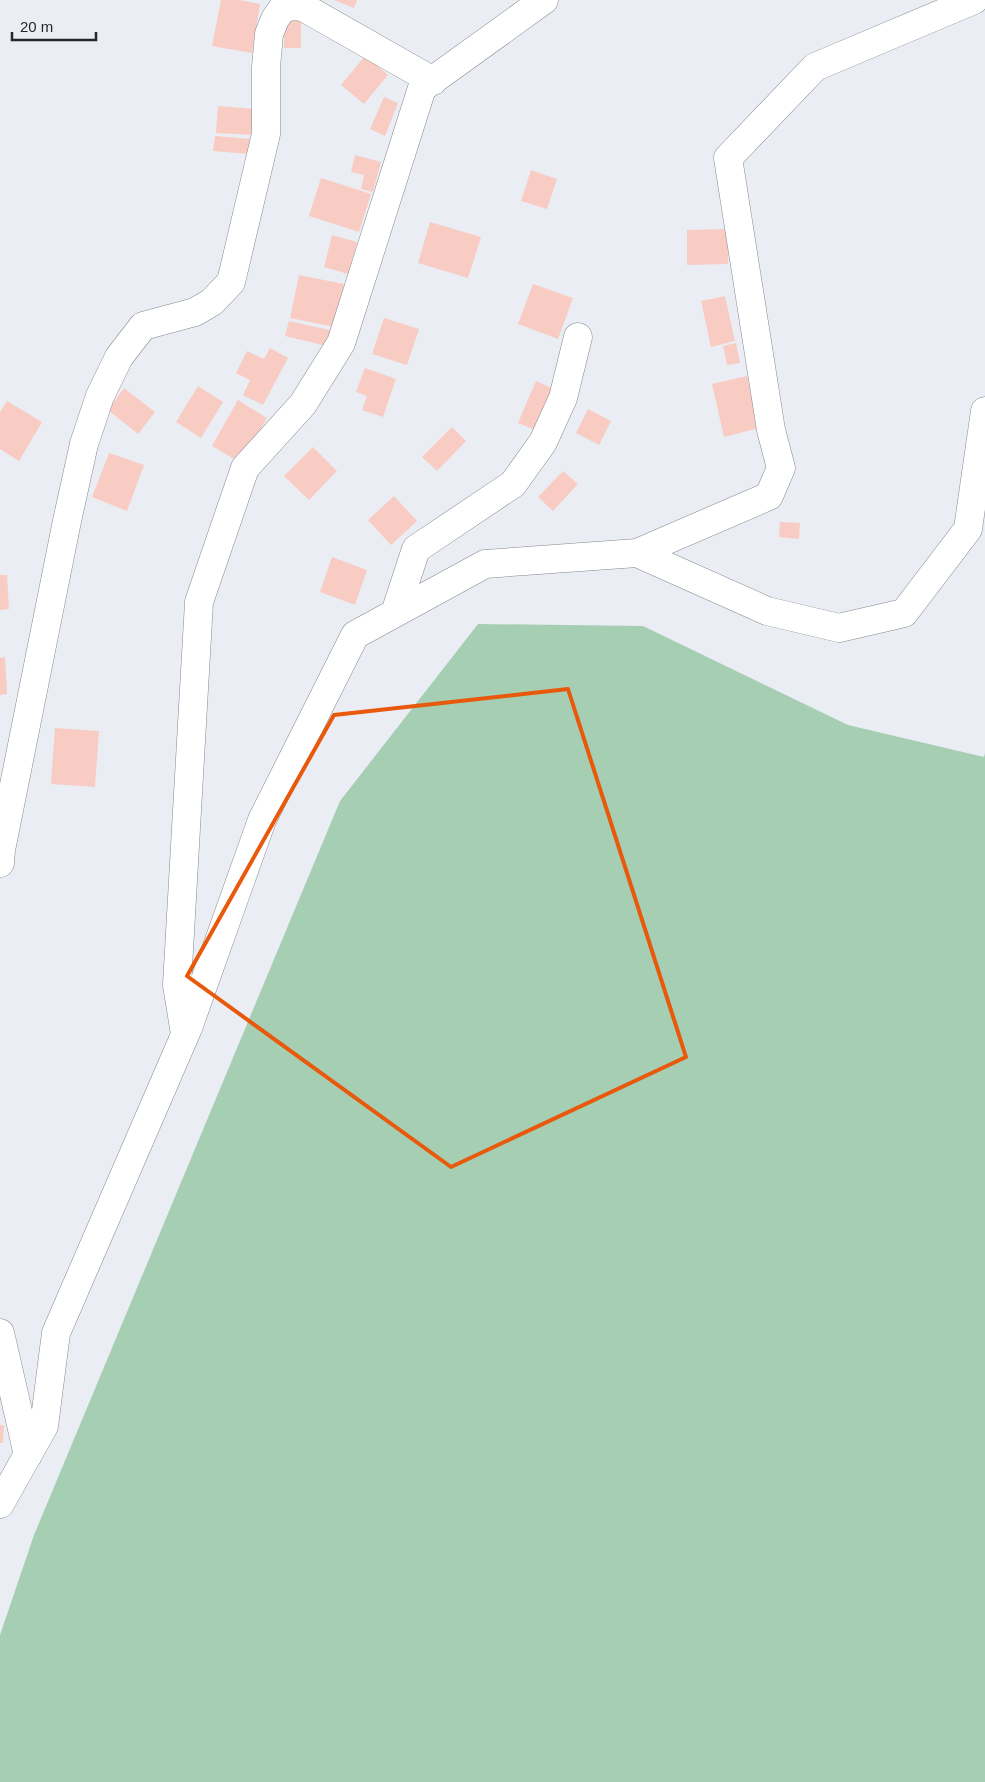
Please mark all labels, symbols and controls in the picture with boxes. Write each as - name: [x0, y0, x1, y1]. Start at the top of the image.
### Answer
- scale bar: [12, 10, 96, 42]
- text: 20 m: [20, 18, 53, 35]

